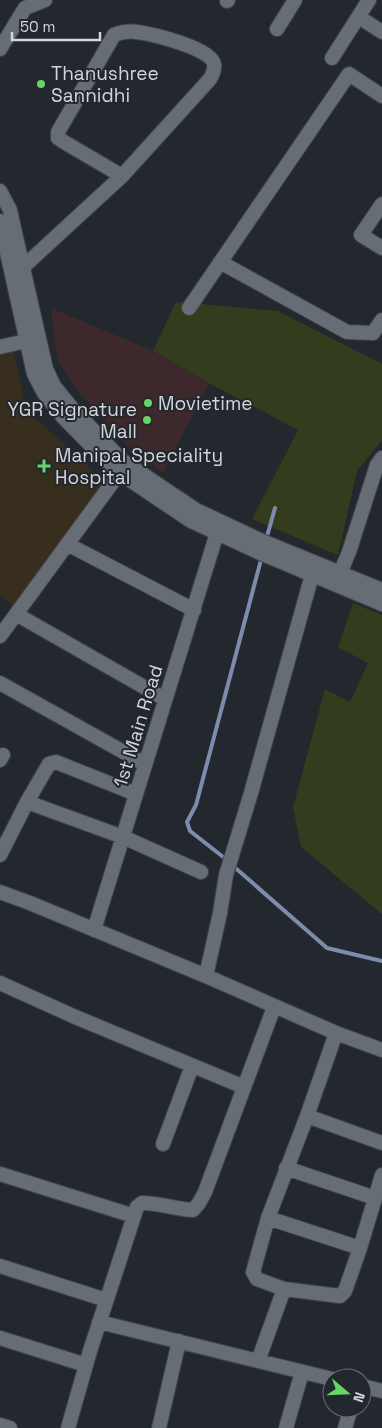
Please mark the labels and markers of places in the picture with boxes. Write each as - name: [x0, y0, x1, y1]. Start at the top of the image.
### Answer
- place label: Thanushree Sannidhi: [51, 61, 159, 108]
- marker: Thanushree Sannidhi: [35, 78, 47, 90]
- place label: Movietime: [158, 391, 253, 416]
- place label: YGR Signature Mall: [8, 397, 137, 444]
- marker: Movietime: [142, 397, 154, 409]
- marker: YGR Signature Mall: [141, 414, 153, 426]
- place label: Manipal Speciality Hospital: [55, 443, 223, 490]
- marker: Manipal Speciality Hospital: [37, 459, 51, 473]

